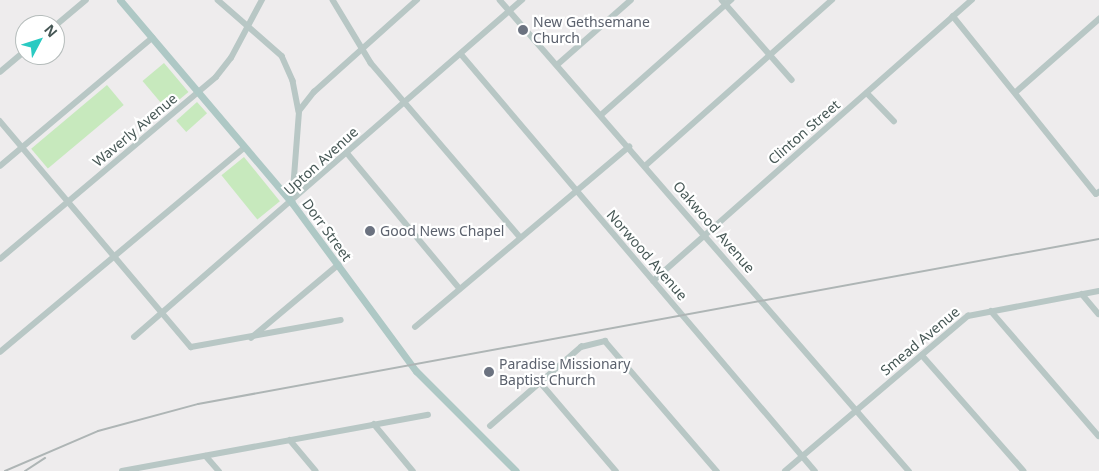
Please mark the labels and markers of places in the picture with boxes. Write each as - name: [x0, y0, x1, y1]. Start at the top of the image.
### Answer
- place label: New Gethsemane Church: [533, 14, 650, 46]
- marker: New Gethsemane Church: [517, 24, 529, 36]
- place label: Good News Chapel: [380, 223, 504, 239]
- marker: Good News Chapel: [364, 225, 376, 237]
- place label: Paradise Missionary Baptist Church: [499, 356, 630, 388]
- marker: Paradise Missionary Baptist Church: [483, 366, 495, 378]

